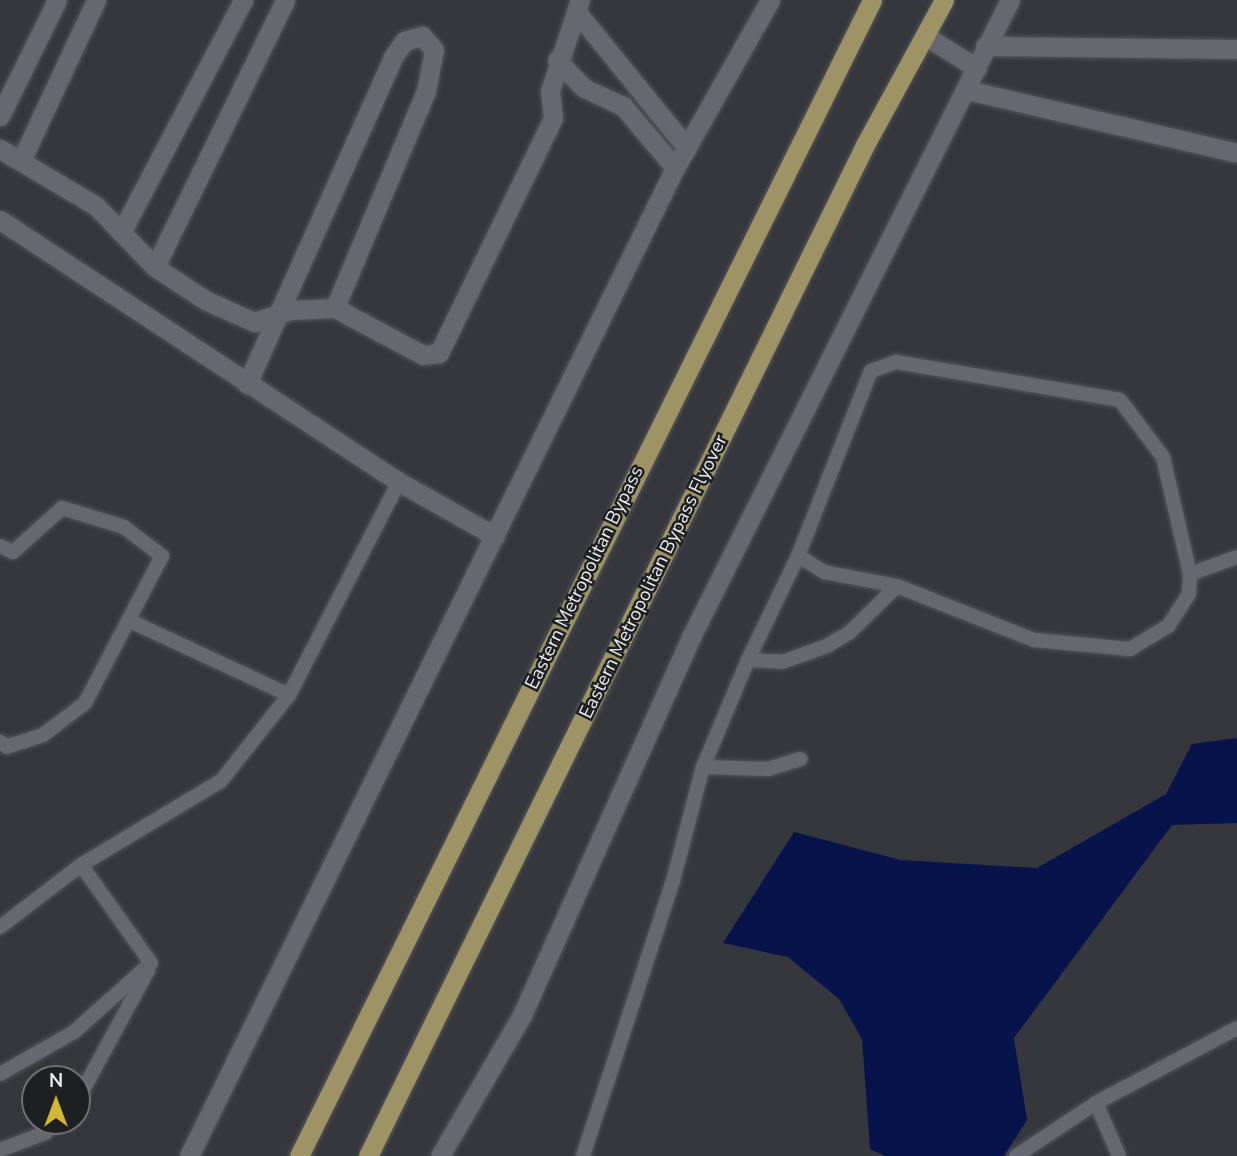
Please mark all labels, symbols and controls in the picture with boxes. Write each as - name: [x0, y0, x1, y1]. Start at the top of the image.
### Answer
- street label: Eastern Metropolitan Bypass Flyover: [575, 431, 733, 723]
- street label: Eastern Metropolitan Bypass: [521, 463, 649, 693]
- north arrow: [21, 1065, 91, 1135]
- text: N: [49, 1068, 63, 1094]

